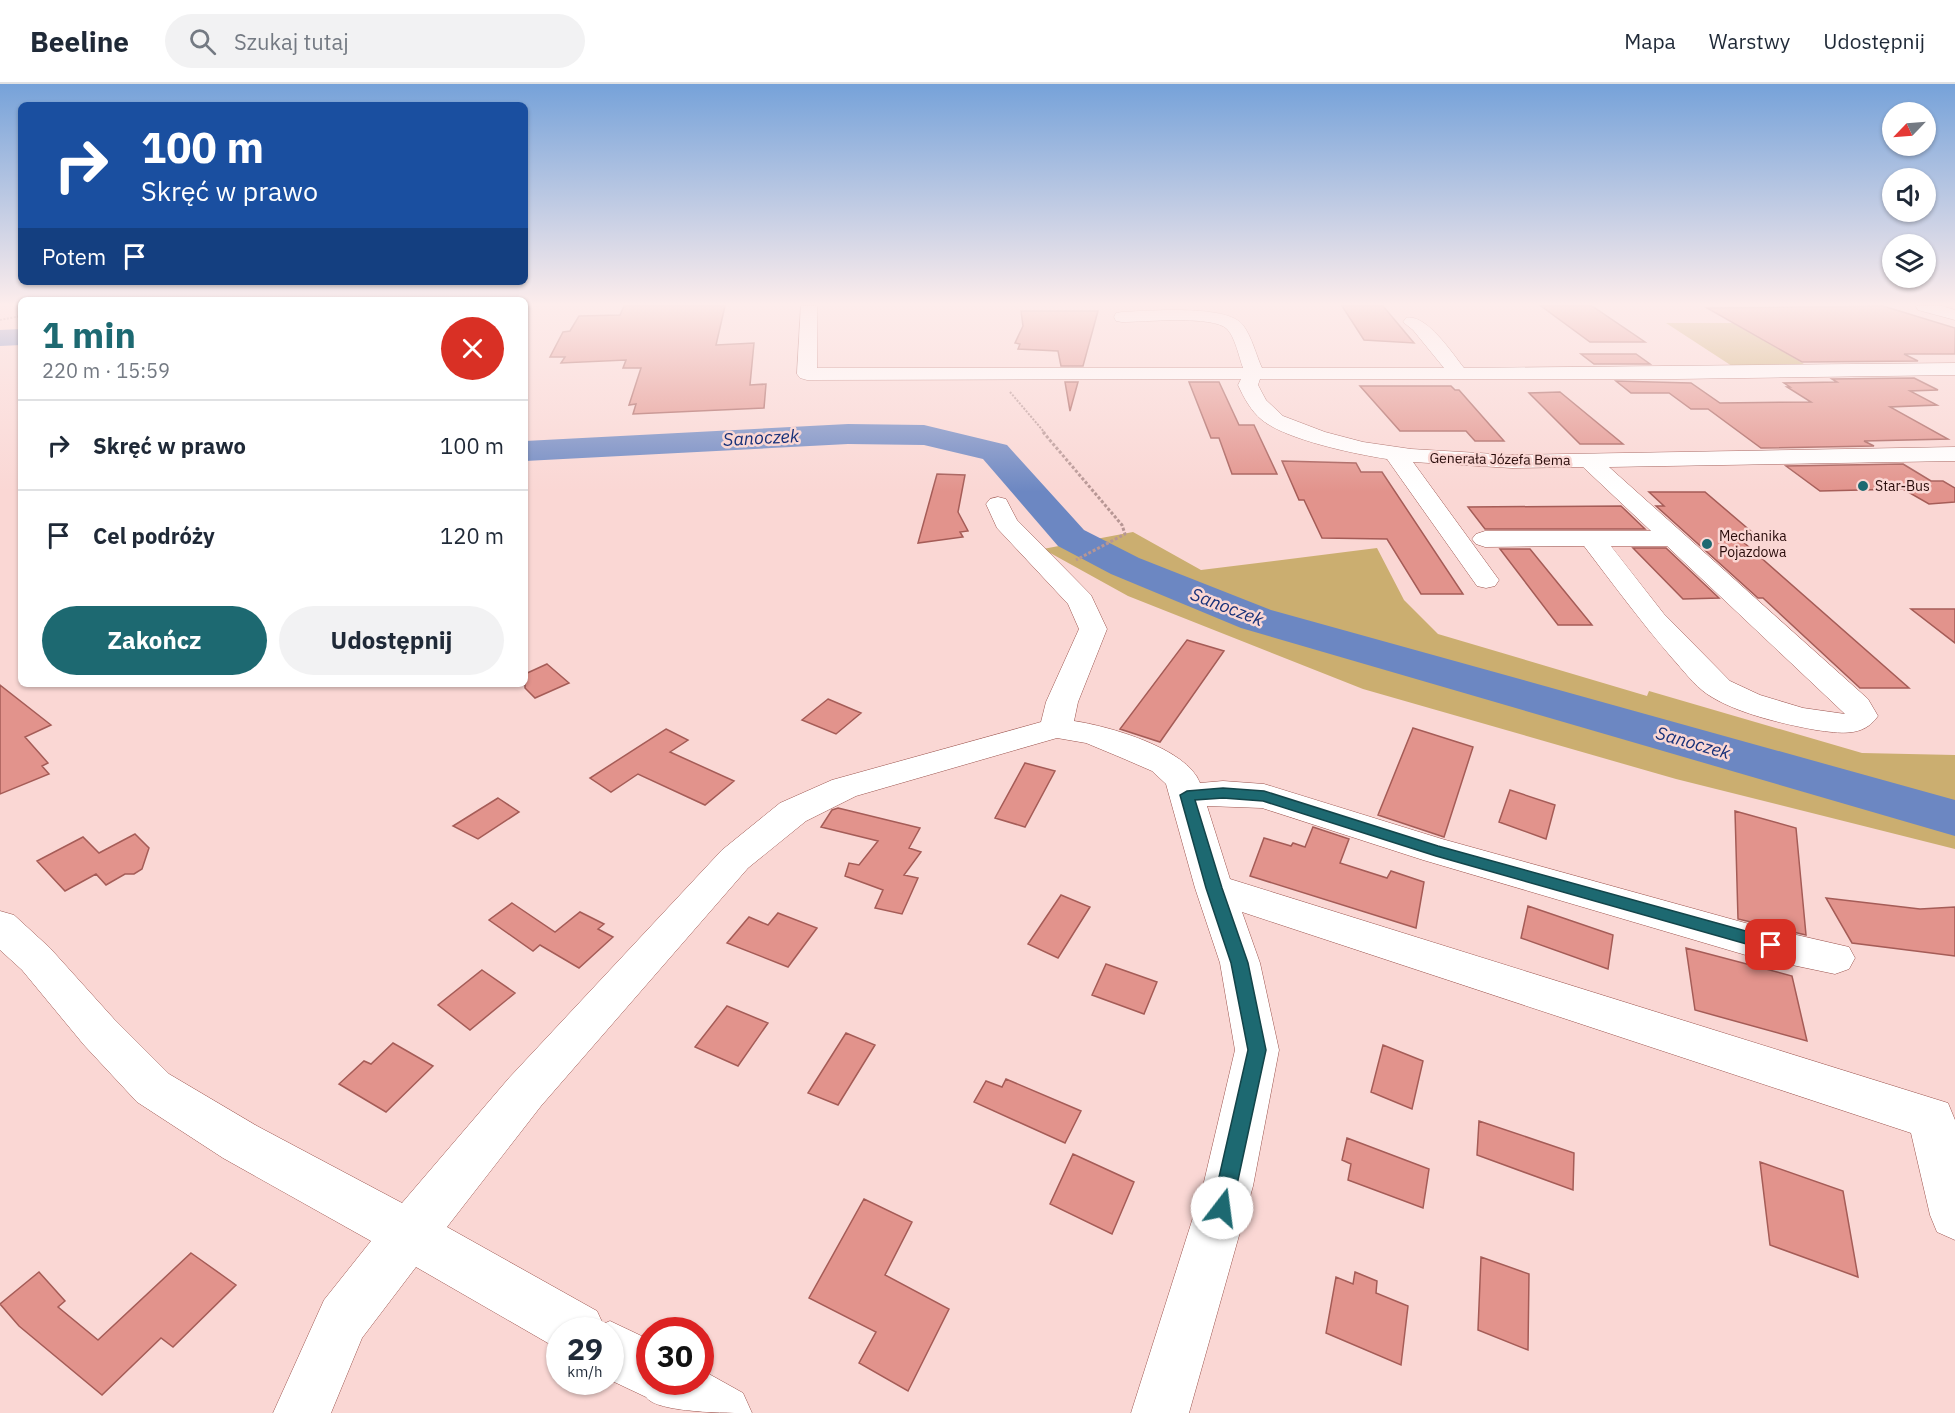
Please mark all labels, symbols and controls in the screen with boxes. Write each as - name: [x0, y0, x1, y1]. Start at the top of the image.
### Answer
- search box: [165, 14, 585, 68]
- text: Beeline: [30, 23, 129, 60]
- icon: search: [186, 25, 219, 58]
- text: Szukaj tutaj: [234, 27, 349, 56]
- text: Mapa: [1624, 27, 1676, 55]
- text: Warstwy: [1709, 27, 1790, 55]
- text: Udostępnij: [1823, 27, 1925, 55]
- north arrow: [1882, 102, 1936, 156]
- map controls: [1882, 102, 1936, 288]
- text: 100 m: [141, 120, 264, 175]
- icon: right: [42, 126, 120, 204]
- button: sound: [1882, 168, 1936, 222]
- text: Skręć w prawo: [141, 173, 318, 208]
- button: layers: [1882, 234, 1936, 288]
- icon: arrive: [118, 240, 151, 273]
- text: Potem: [42, 242, 106, 271]
- text: 1 min: [42, 311, 136, 358]
- button: close: [441, 317, 504, 380]
- text: 220 m · 15:59: [42, 357, 170, 384]
- water label: Sanoczek: [722, 424, 800, 451]
- icon: right: [42, 429, 75, 462]
- text: Skręć w prawo: [93, 431, 246, 460]
- text: 100 m: [440, 431, 504, 460]
- street label: Generała Józefa Bema: [1429, 449, 1571, 469]
- place label: Star-Bus: [1875, 477, 1930, 495]
- marker: Star-Bus: [1856, 479, 1870, 493]
- icon: arrive: [42, 519, 75, 552]
- text: Cel podróży: [93, 521, 215, 550]
- text: 120 m: [440, 521, 504, 550]
- place label: Mechanika Pojazdowa: [1719, 527, 1787, 561]
- marker: Mechanika Pojazdowa: [1700, 537, 1714, 551]
- water label: Sanoczek: [1187, 582, 1267, 631]
- button: Zakończ: [42, 606, 267, 675]
- button: Udostępnij: [279, 606, 504, 675]
- water label: Sanoczek: [1653, 721, 1734, 764]
- pin: [1745, 919, 1796, 970]
- icon: arrive: [1754, 928, 1787, 961]
- position arrow: [1190, 1176, 1254, 1240]
- speed limit sign: 30: [636, 1317, 714, 1395]
- text: 29: [567, 1329, 603, 1368]
- text: km/h: [567, 1362, 603, 1381]

